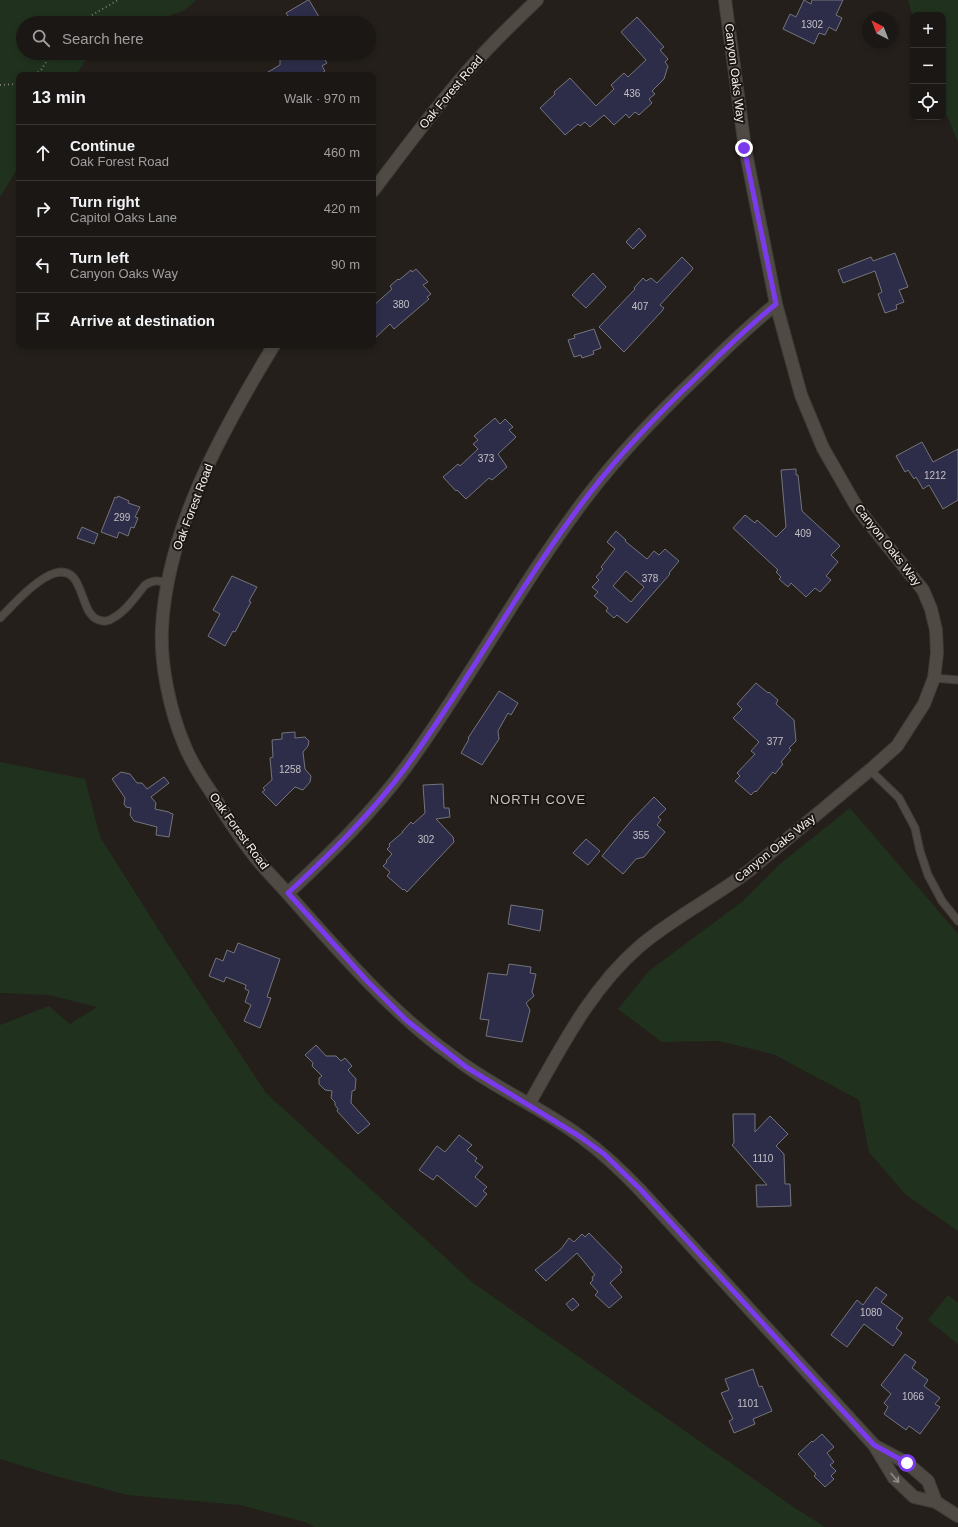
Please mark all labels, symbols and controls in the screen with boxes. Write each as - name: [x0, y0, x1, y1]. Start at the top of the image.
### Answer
- north arrow: [862, 12, 898, 48]
- map controls: [910, 12, 946, 120]
- button: +: [910, 12, 946, 48]
- search box: [16, 16, 376, 60]
- house number: 1302: [801, 19, 824, 30]
- street label: Canyon Oaks Way: [722, 23, 748, 123]
- icon: search: [30, 27, 52, 49]
- text: Search here: [62, 30, 144, 47]
- button: −: [910, 48, 946, 84]
- street label: Oak Forest Road: [416, 53, 486, 131]
- button: locate: [910, 84, 946, 120]
- text: 13 min: [32, 88, 86, 107]
- house number: 436: [624, 88, 641, 99]
- text: Walk · 970 m: [284, 91, 360, 106]
- text: Continue: [70, 137, 135, 154]
- route end: [735, 139, 753, 157]
- icon: ahead: [32, 142, 54, 164]
- text: 460 m: [324, 145, 360, 160]
- text: Oak Forest Road: [70, 154, 169, 169]
- text: Turn right: [70, 193, 140, 210]
- icon: right: [32, 198, 54, 220]
- text: 420 m: [324, 201, 360, 216]
- text: Capitol Oaks Lane: [70, 210, 177, 225]
- text: Turn left: [70, 249, 129, 266]
- icon: left: [32, 254, 54, 276]
- text: 90 m: [331, 257, 360, 272]
- text: Canyon Oaks Way: [70, 266, 178, 281]
- house number: 380: [393, 299, 410, 310]
- house number: 407: [632, 301, 649, 312]
- icon: arrive: [32, 310, 54, 332]
- text: Arrive at destination: [70, 312, 215, 329]
- house number: 373: [478, 453, 495, 464]
- street label: Oak Forest Road: [170, 462, 216, 552]
- house number: 1212: [924, 470, 947, 481]
- street label: Canyon Oaks Way: [852, 501, 924, 589]
- house number: 299: [114, 512, 131, 523]
- house number: 409: [795, 528, 812, 539]
- house number: 378: [642, 573, 659, 584]
- house number: 377: [767, 736, 784, 747]
- house number: 1258: [279, 764, 302, 775]
- street label: Oak Forest Road: [206, 790, 272, 872]
- district label: NORTH COVE: [490, 792, 586, 807]
- street label: Canyon Oaks Way: [732, 811, 818, 885]
- house number: 355: [633, 830, 650, 841]
- house number: 302: [418, 834, 435, 845]
- house number: 1110: [753, 1153, 774, 1164]
- house number: 1080: [860, 1307, 883, 1318]
- house number: 1066: [902, 1391, 925, 1402]
- house number: 1101: [737, 1398, 759, 1409]
- route start: [898, 1454, 916, 1472]
- one-way arrow: [890, 1472, 899, 1483]

